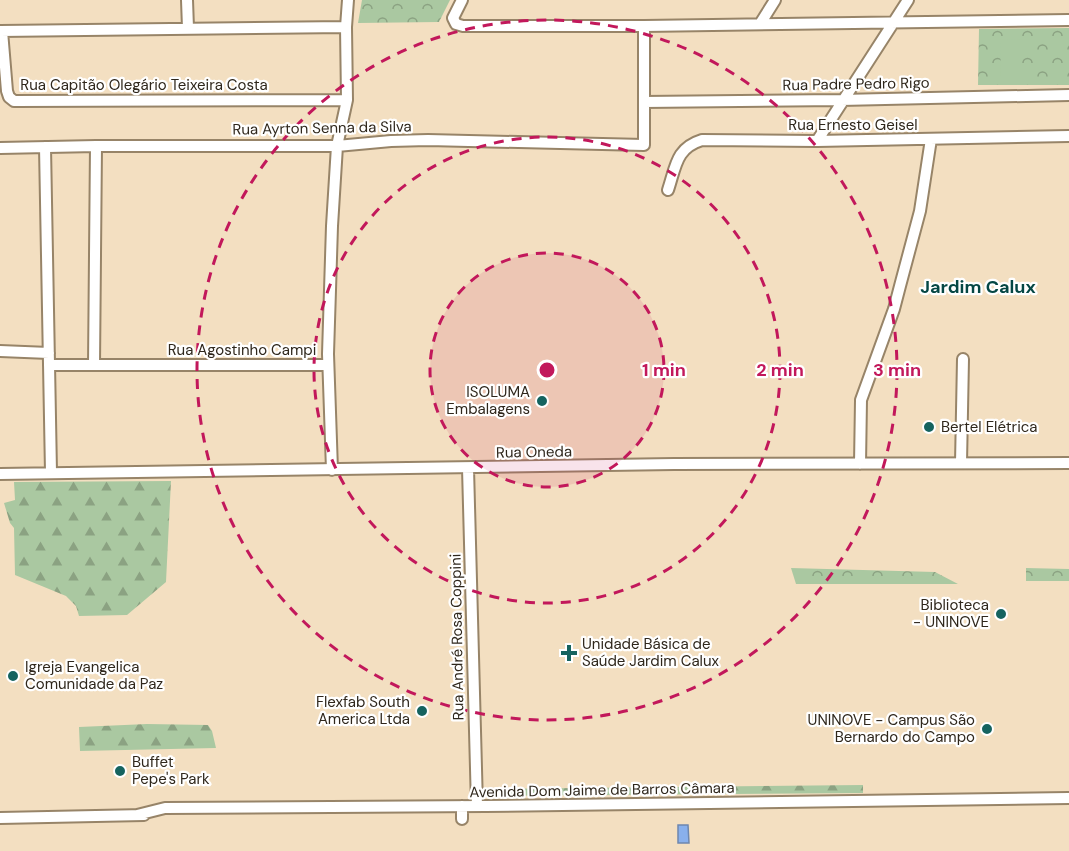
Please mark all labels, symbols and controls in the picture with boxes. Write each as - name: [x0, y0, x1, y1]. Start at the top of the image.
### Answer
- street label: Rua Padre Pedro Rigo: [782, 73, 930, 95]
- street label: Rua Capitão Olegário Teixeira Costa: [20, 75, 268, 95]
- street label: Rua Ernesto Geisel: [788, 115, 918, 135]
- street label: Rua Ayrton Senna da Silva: [232, 116, 412, 140]
- district label: Jardim Calux: [920, 275, 1036, 299]
- street label: Rua Agostinho Campi: [168, 340, 316, 360]
- text: 1 min: [642, 358, 686, 382]
- text: 2 min: [756, 358, 804, 382]
- text: 3 min: [873, 358, 921, 382]
- centre of rings: [537, 360, 557, 380]
- place label: ISOLUMA Embalagens: [446, 382, 530, 419]
- marker: ISOLUMA Embalagens: [535, 394, 549, 408]
- place label: Bertel Elétrica: [941, 417, 1038, 437]
- marker: Bertel Elétrica: [922, 420, 936, 434]
- street label: Rua Oneda: [496, 441, 572, 463]
- street label: Rua André Rosa Coppini: [446, 553, 468, 721]
- place label: Biblioteca - UNINOVE: [913, 595, 989, 632]
- marker: Biblioteca - UNINOVE: [994, 607, 1008, 621]
- place label: Unidade Básica de Saúde Jardim Calux: [582, 634, 720, 671]
- marker: Unidade Básica de Saúde Jardim Calux: [560, 644, 578, 662]
- place label: Igreja Evangelica Comunidade da Paz: [25, 657, 163, 694]
- marker: Igreja Evangelica Comunidade da Paz: [6, 669, 20, 683]
- place label: Flexfab South America Ltda: [316, 692, 410, 729]
- marker: Flexfab South America Ltda: [415, 704, 429, 718]
- place label: UNINOVE - Campus São Bernardo do Campo: [808, 710, 975, 747]
- marker: UNINOVE - Campus São Bernardo do Campo: [980, 722, 994, 736]
- place label: Buffet Pepe's Park: [132, 752, 210, 789]
- marker: Buffet Pepe's Park: [113, 764, 127, 778]
- street label: Avenida Dom Jaime de Barros Câmara: [469, 778, 735, 802]

